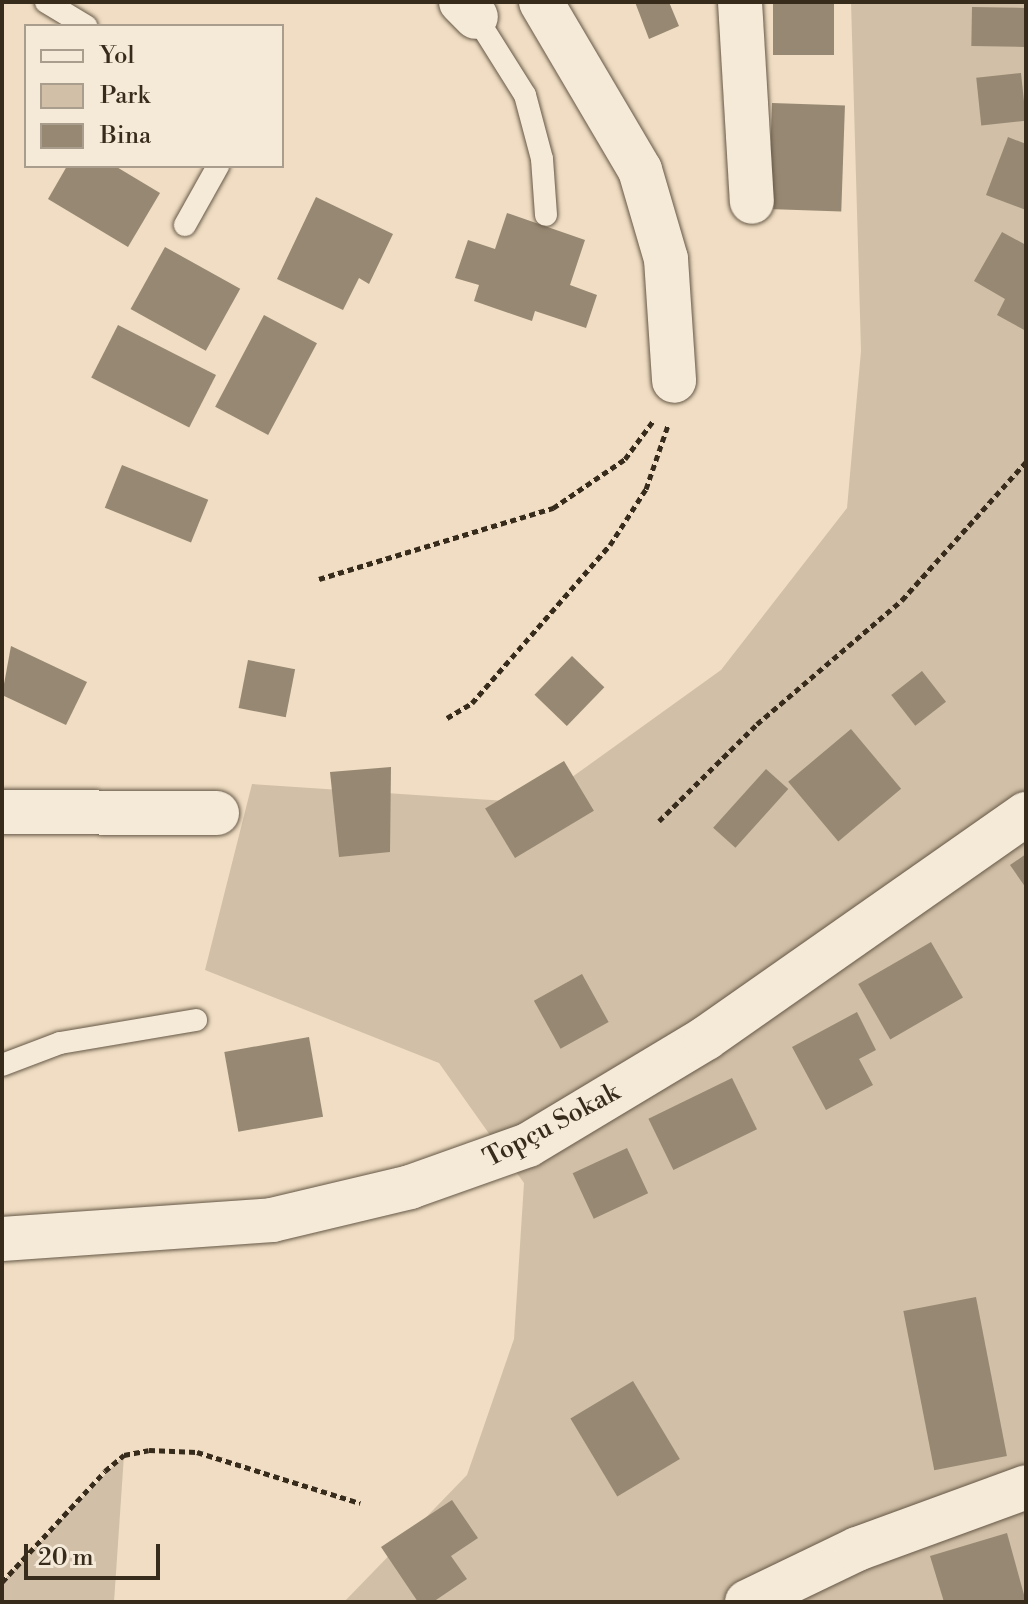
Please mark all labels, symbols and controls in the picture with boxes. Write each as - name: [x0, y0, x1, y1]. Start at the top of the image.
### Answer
- legend: [24, 24, 284, 168]
- text: Yol: [100, 41, 135, 71]
- text: Park: [100, 81, 150, 111]
- text: Bina: [100, 121, 151, 151]
- street label: Topçu Sokak: [479, 1077, 625, 1175]
- scale bar: [28, 1528, 164, 1578]
- text: 20 m: [38, 1543, 94, 1573]

